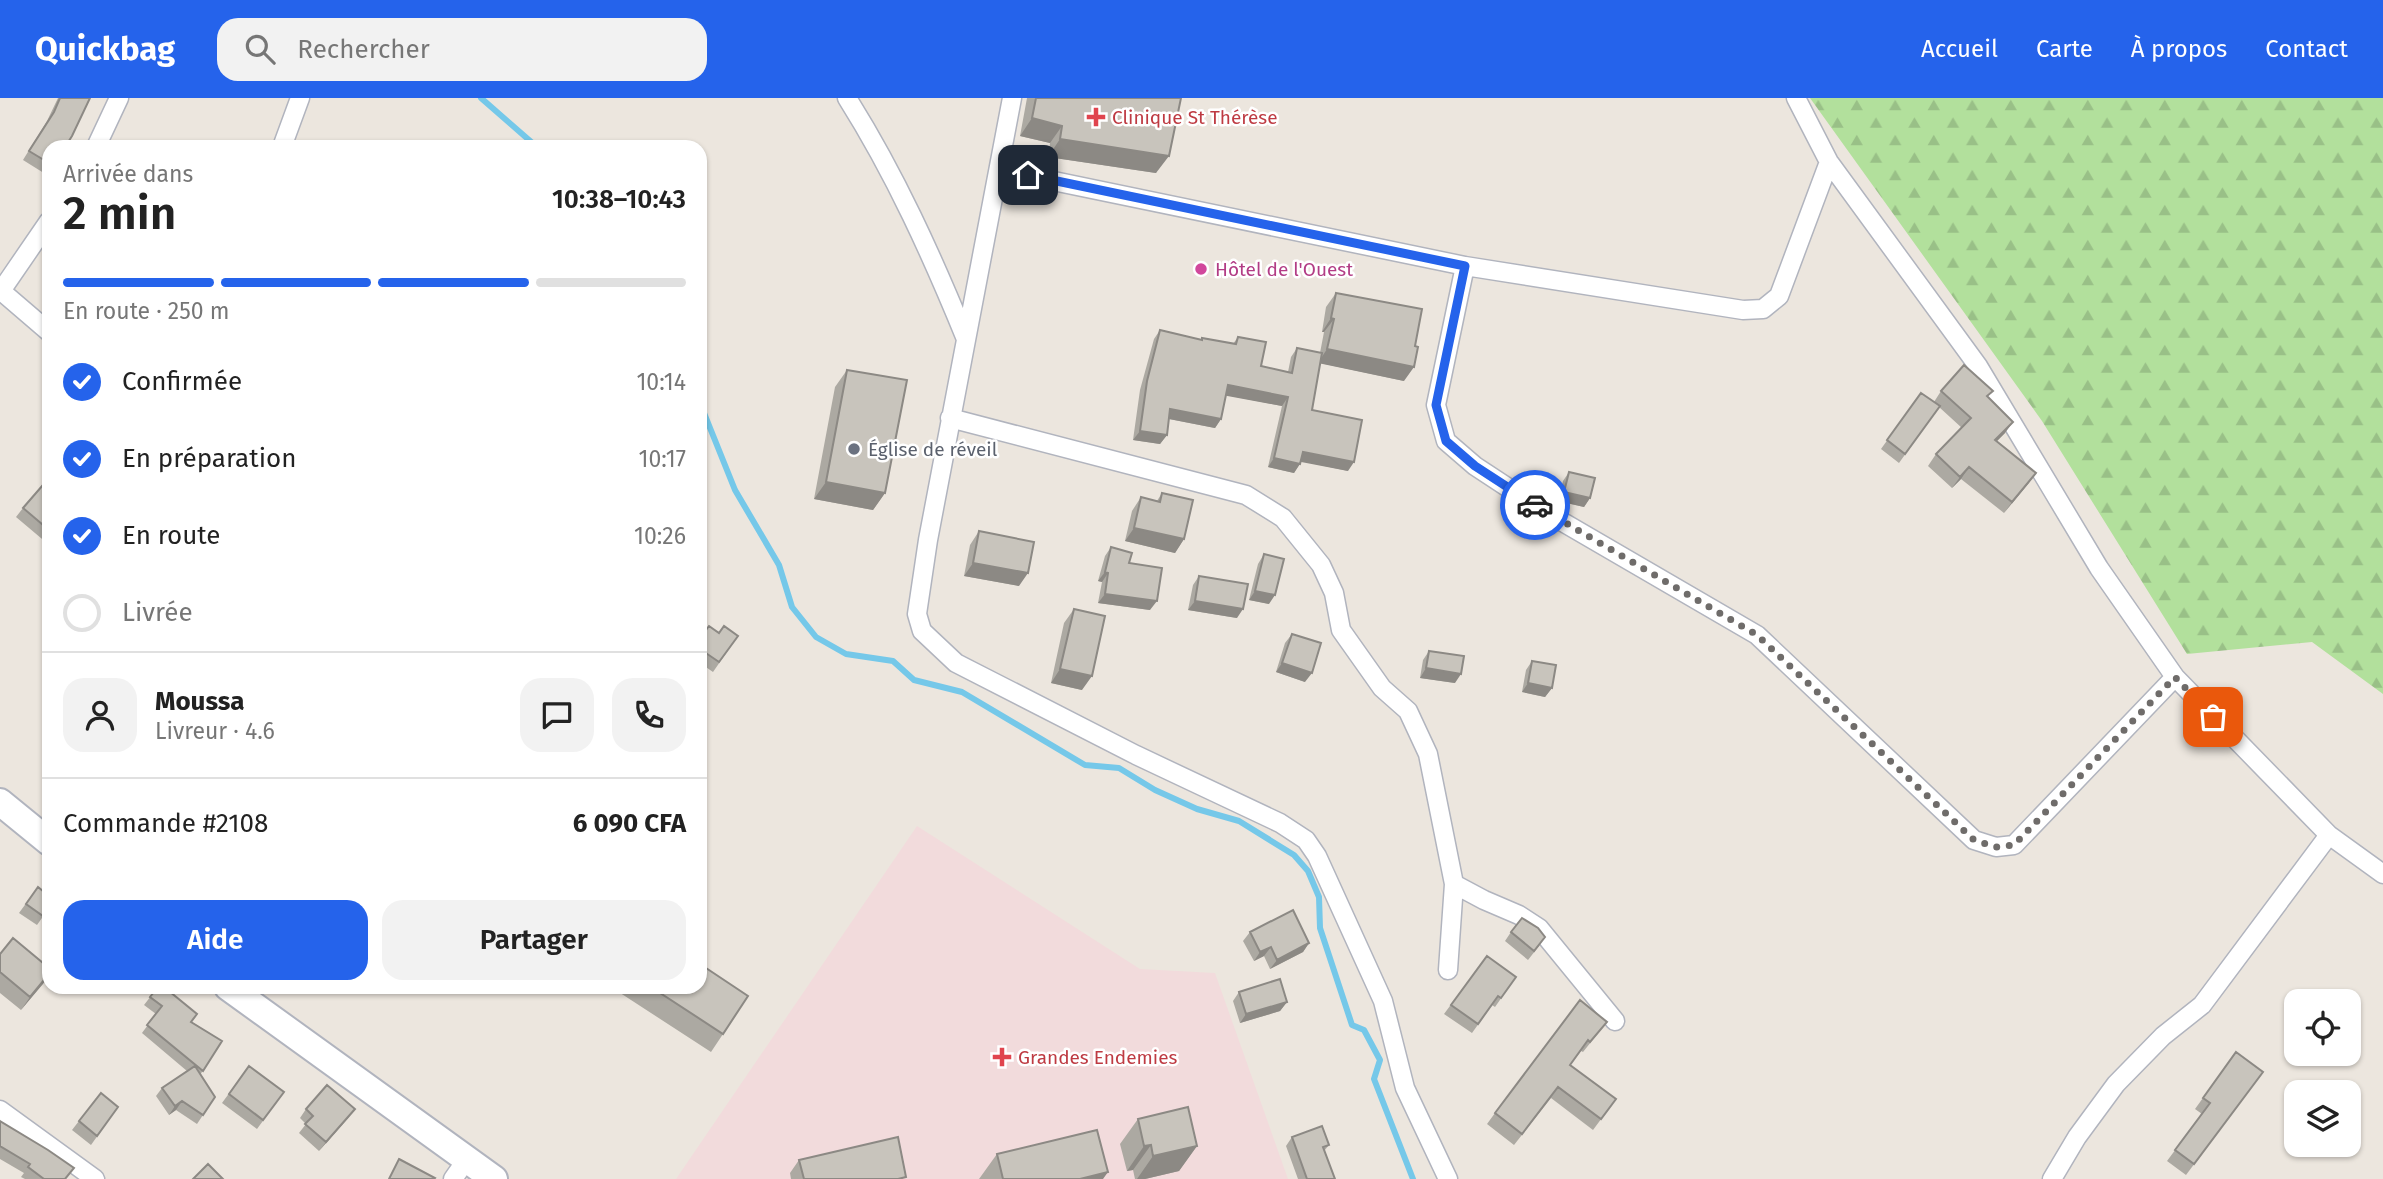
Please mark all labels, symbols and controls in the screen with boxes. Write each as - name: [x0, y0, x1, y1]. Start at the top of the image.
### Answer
- search box: [217, 18, 707, 81]
- text: Quickbag: [35, 29, 175, 69]
- icon: search: [241, 30, 279, 68]
- text: Rechercher: [297, 34, 430, 65]
- text: Accueil: [1921, 35, 1998, 63]
- text: Carte: [2036, 35, 2093, 63]
- text: À propos: [2131, 35, 2227, 63]
- text: Contact: [2265, 35, 2348, 63]
- place label: Clinique St Thérèse: [1112, 106, 1278, 129]
- marker: Clinique St Thérèse: [1086, 107, 1106, 127]
- pin: [998, 145, 1058, 205]
- icon: home: [1009, 156, 1047, 194]
- text: Arrivée dans: [63, 160, 193, 188]
- text: 10:38–10:43: [552, 184, 686, 215]
- text: 2 min: [63, 186, 176, 241]
- place label: Hôtel de l'Ouest: [1215, 258, 1353, 281]
- marker: Hôtel de l'Ouest: [1193, 261, 1209, 277]
- text: En route · 250 m: [63, 297, 229, 325]
- icon: check: [63, 363, 101, 401]
- text: Confirmée: [122, 366, 242, 397]
- text: 10:14: [636, 368, 686, 396]
- place label: Église de réveil: [868, 438, 998, 461]
- icon: check: [63, 440, 101, 478]
- marker: Église de réveil: [846, 441, 862, 457]
- text: En préparation: [122, 443, 296, 474]
- text: 10:17: [638, 445, 686, 473]
- courier: [1500, 470, 1570, 540]
- icon: car: [1516, 486, 1554, 524]
- icon: check: [63, 517, 101, 555]
- text: En route: [122, 520, 221, 551]
- text: 10:26: [634, 522, 686, 550]
- text: Livrée: [122, 597, 193, 628]
- button: person: [63, 678, 137, 752]
- button: chat: [520, 678, 594, 752]
- button: phone: [612, 678, 686, 752]
- text: Moussa: [155, 686, 244, 717]
- pin: [2183, 687, 2243, 747]
- icon: bag: [2194, 698, 2232, 736]
- text: Livreur · 4.6: [155, 717, 275, 745]
- text: Commande #2108: [63, 808, 268, 839]
- text: 6 090 CFA: [573, 808, 686, 839]
- button: Aide: [63, 900, 368, 980]
- button: Partager: [382, 900, 686, 980]
- map controls: [2284, 989, 2361, 1157]
- button: locate: [2284, 989, 2361, 1066]
- place label: Grandes Endemies: [1018, 1046, 1178, 1069]
- marker: Grandes Endemies: [992, 1047, 1012, 1067]
- button: layers: [2284, 1080, 2361, 1157]

